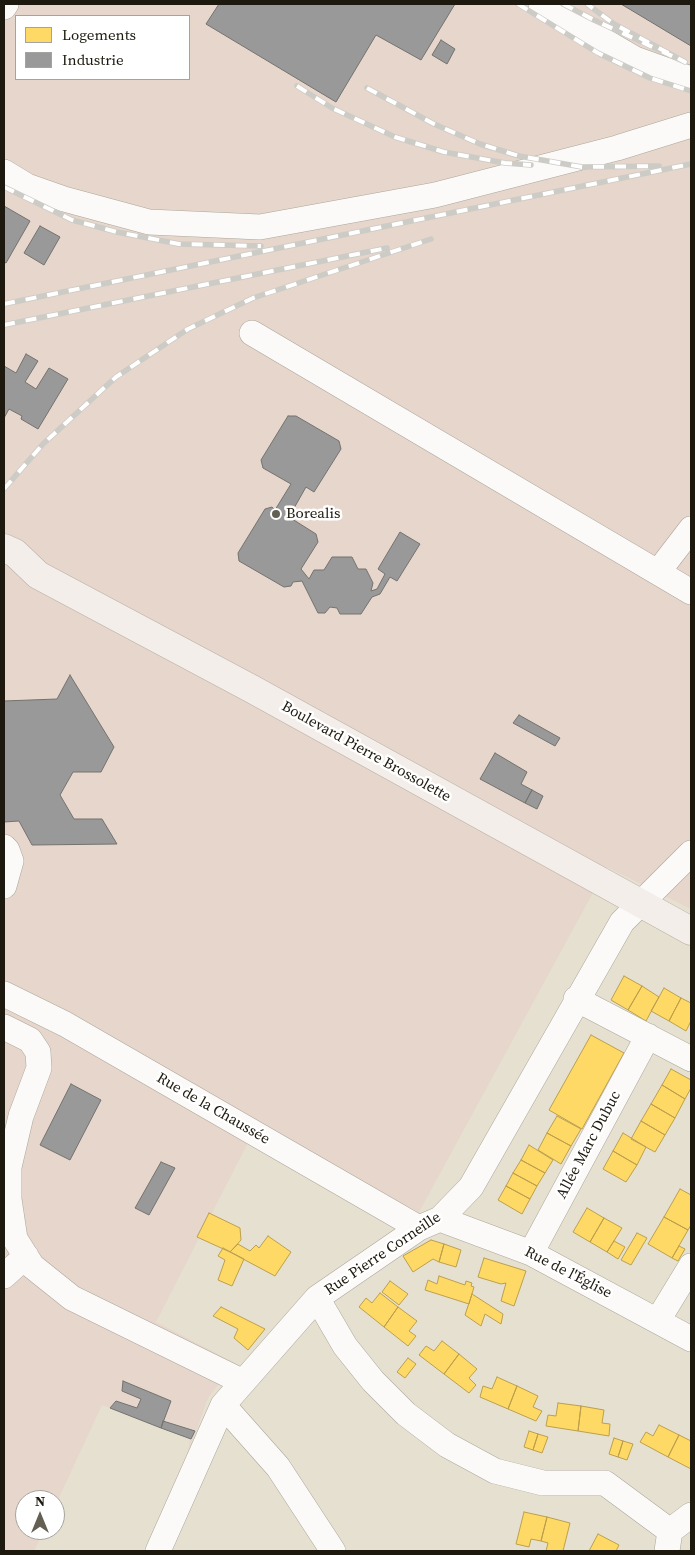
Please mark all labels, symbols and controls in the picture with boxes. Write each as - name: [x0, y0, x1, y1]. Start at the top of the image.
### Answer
- legend: [15, 15, 190, 80]
- text: Logements: [62, 24, 136, 45]
- text: Industrie: [62, 49, 124, 70]
- place label: Borealis: [286, 505, 340, 523]
- marker: Borealis: [270, 508, 282, 520]
- street label: Boulevard Pierre Brossolette: [278, 698, 454, 806]
- street label: Rue de la Chaussée: [153, 1069, 273, 1149]
- street label: Allée Marc Dubuc: [553, 1088, 625, 1202]
- street label: Rue Pierre Corneille: [322, 1209, 444, 1299]
- street label: Rue de l'Église: [521, 1243, 615, 1303]
- north arrow: [15, 1490, 65, 1540]
- text: N: [35, 1491, 45, 1511]

